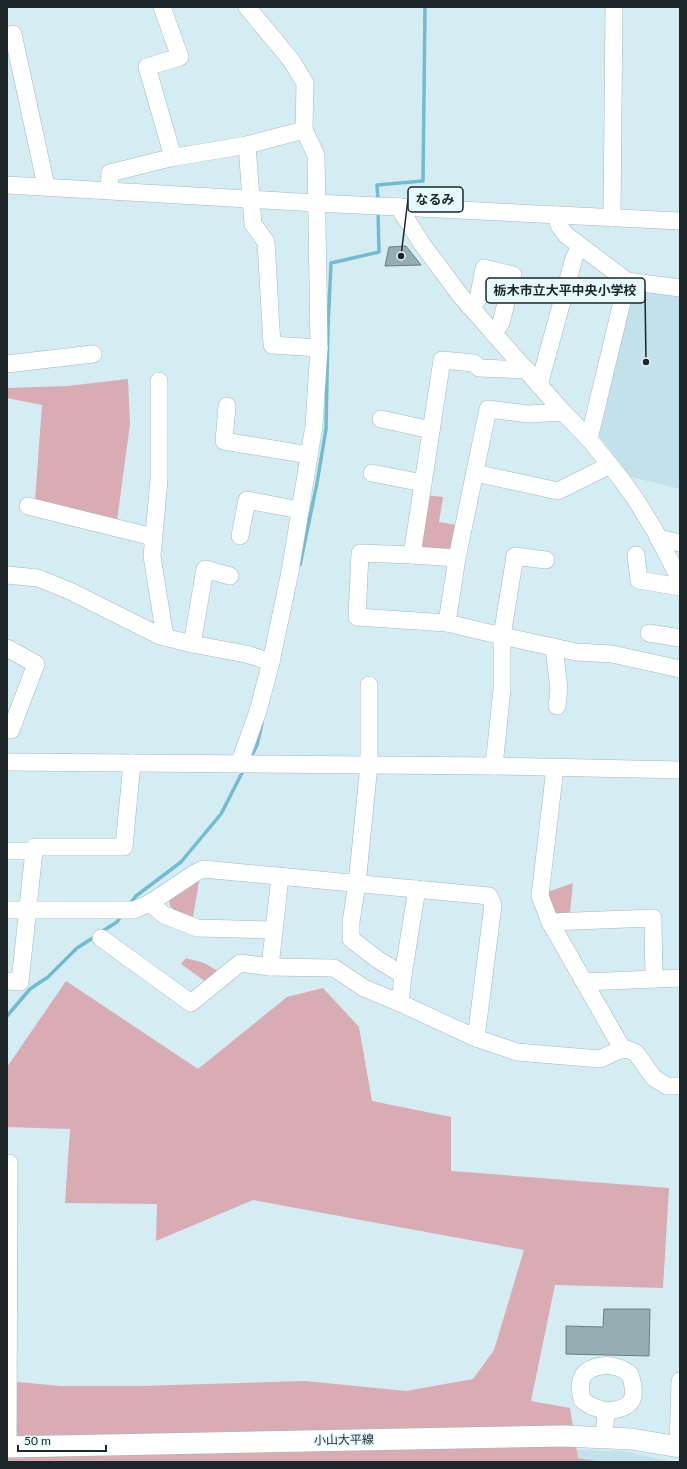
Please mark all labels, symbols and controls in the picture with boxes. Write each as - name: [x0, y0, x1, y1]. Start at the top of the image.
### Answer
- callout: なるみ: [408, 187, 463, 212]
- text: なるみ: [415, 191, 455, 207]
- callout: 栃木市立大平中央小学校: [486, 278, 645, 303]
- text: 栃木市立大平中央小学校: [493, 282, 637, 298]
- scale bar: [18, 1427, 106, 1453]
- street label: 小山大平線: [314, 1431, 374, 1448]
- text: 50 m: [24, 1433, 51, 1448]

